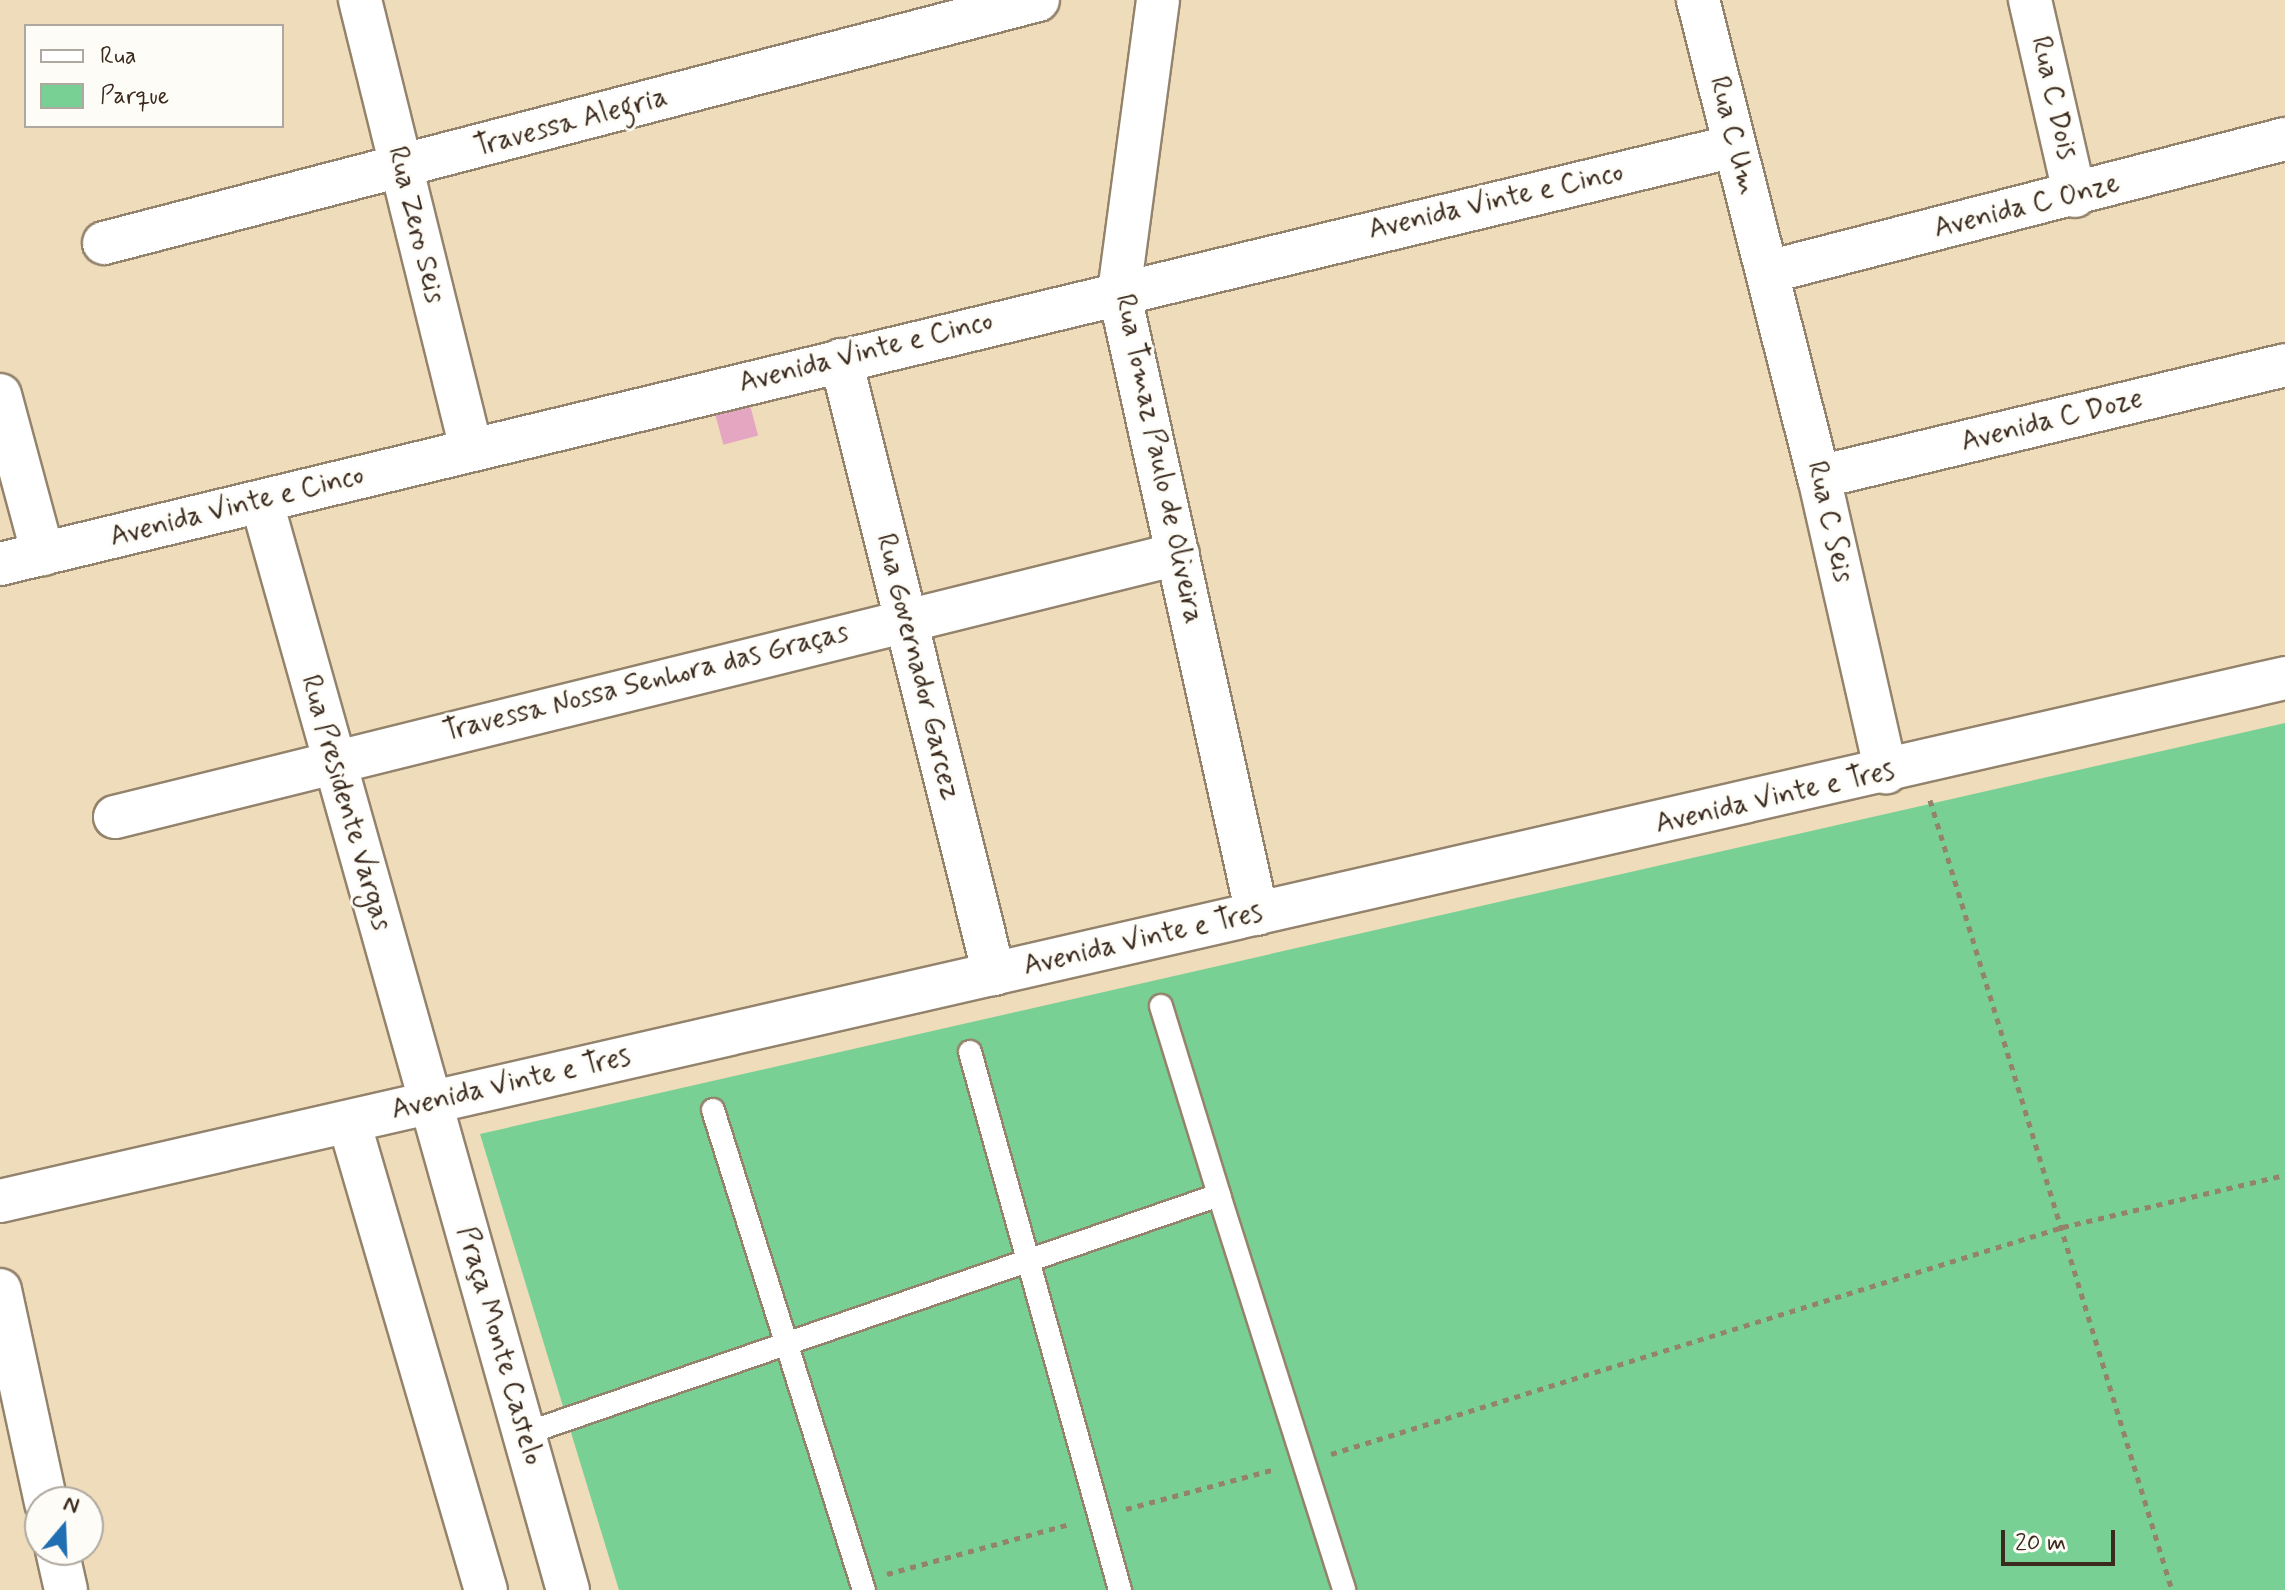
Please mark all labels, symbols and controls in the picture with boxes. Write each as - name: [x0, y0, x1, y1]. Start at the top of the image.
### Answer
- legend: [24, 24, 284, 128]
- street label: Rua C Dois: [2022, 32, 2084, 164]
- text: Rua: [100, 41, 137, 72]
- street label: Rua C Um: [1701, 75, 1763, 197]
- text: Parque: [100, 81, 169, 112]
- street label: Travessa Alegria: [471, 81, 671, 165]
- street label: Rua Zero Seis: [379, 143, 451, 307]
- street label: Avenida Vinte e Cinco: [1365, 156, 1627, 248]
- street label: Avenida C Onze: [1931, 168, 2123, 246]
- street label: Rua Tomaz Paulo de Oliveira: [1107, 294, 1209, 624]
- street label: Avenida Vinte e Cinco: [735, 305, 997, 401]
- street label: Avenida C Doze: [1957, 382, 2147, 460]
- street label: Rua C Seis: [1799, 457, 1859, 587]
- street label: Avenida Vinte e Cinco: [106, 459, 368, 555]
- street label: Rua Governador Garcez: [868, 532, 966, 802]
- street label: Travessa Nossa Senhora das Graças: [439, 616, 853, 750]
- street label: Rua Presidente Vargas: [292, 670, 398, 936]
- street label: Avenida Vinte e Tres: [1653, 754, 1897, 842]
- street label: Avenida Vinte e Tres: [1021, 896, 1265, 984]
- street label: Avenida Vinte e Tres: [389, 1040, 633, 1128]
- street label: Praça Monte Castelo: [449, 1223, 549, 1469]
- north arrow: [24, 1486, 104, 1566]
- text: N: [60, 1490, 83, 1521]
- scale bar: [2005, 1514, 2119, 1564]
- text: 20 m: [2015, 1528, 2066, 1559]

